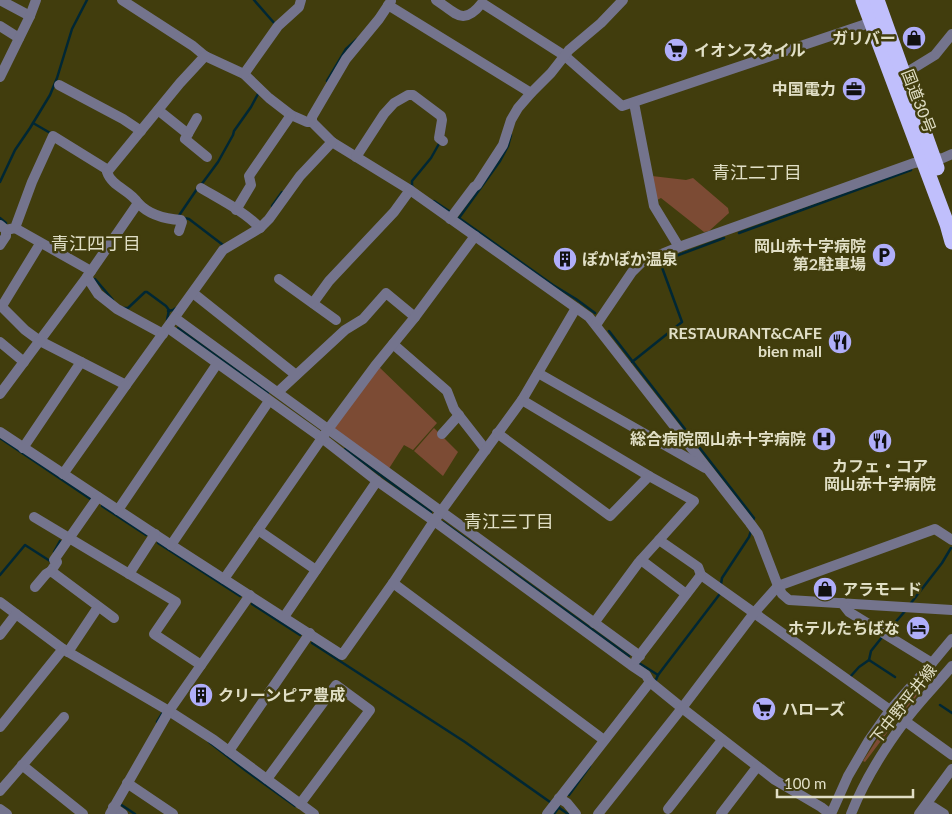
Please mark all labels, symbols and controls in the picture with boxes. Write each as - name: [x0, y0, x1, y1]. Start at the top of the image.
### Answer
- shop icon: ガリバー: [901, 25, 927, 51]
- place label: ガリバー: [832, 28, 896, 47]
- supermarket icon: イオンスタイル: [663, 37, 689, 63]
- place label: イオンスタイル: [694, 40, 806, 59]
- street label: 国道30号: [899, 66, 940, 135]
- office icon: 中国電力: [841, 76, 867, 102]
- place label: 中国電力: [772, 79, 836, 98]
- district label: 青江二丁目: [712, 161, 802, 183]
- district label: 青江四丁目: [51, 232, 141, 254]
- place label: 岡山赤十字病院 第2駐車場: [754, 236, 866, 273]
- parking icon: 岡山赤十字病院 第2駐車場: [871, 242, 897, 268]
- building icon: ぽかぽか温泉: [552, 246, 578, 272]
- place label: ぽかぽか温泉: [582, 249, 678, 268]
- place label: RESTAURANT&CAFE bien mall: [668, 323, 822, 360]
- restaurant icon: RESTAURANT&CAFE bien mall: [827, 329, 853, 355]
- hospital icon: 総合病院岡山赤十字病院: [811, 426, 837, 452]
- restaurant icon: カフェ・コア 岡山赤十字病院: [867, 428, 893, 454]
- place label: 総合病院岡山赤十字病院: [630, 429, 806, 448]
- place label: カフェ・コア 岡山赤十字病院: [824, 456, 936, 493]
- district label: 青江三丁目: [464, 510, 554, 532]
- shop icon: アラモード: [812, 576, 838, 602]
- place label: アラモード: [842, 579, 922, 598]
- hotel icon: ホテルたちばな: [905, 615, 931, 641]
- place label: ホテルたちばな: [788, 618, 900, 637]
- street label: 下中野平井線: [866, 660, 940, 747]
- building icon: クリーンピア豊成: [188, 682, 214, 708]
- place label: クリーンピア豊成: [218, 685, 345, 704]
- supermarket icon: ハローズ: [751, 696, 777, 722]
- place label: ハローズ: [782, 699, 845, 718]
- scale bar: [777, 766, 913, 798]
- text: 100 m: [784, 774, 826, 792]

